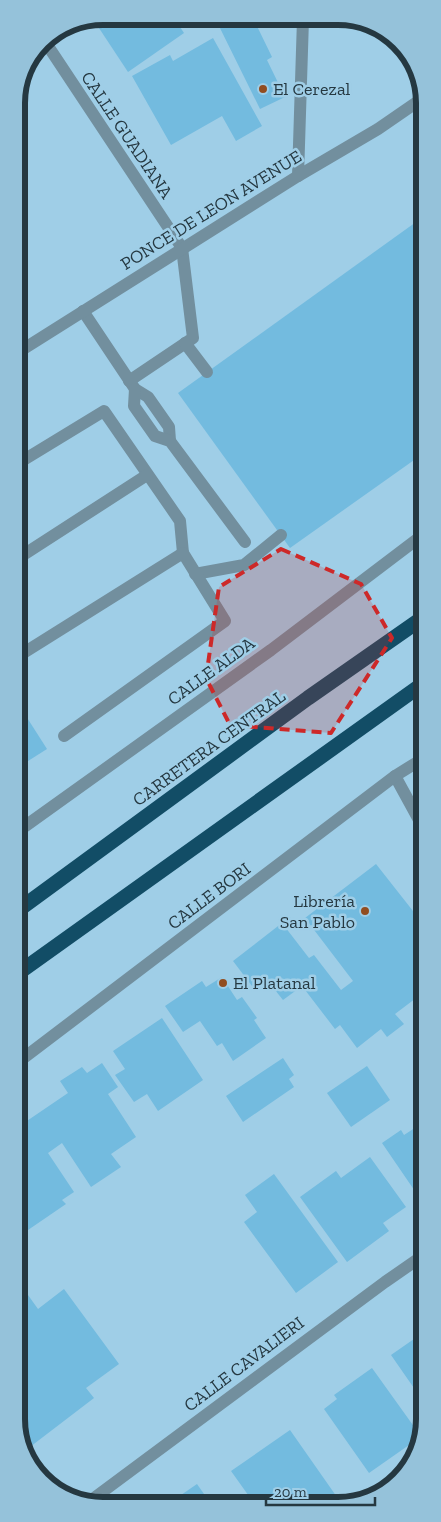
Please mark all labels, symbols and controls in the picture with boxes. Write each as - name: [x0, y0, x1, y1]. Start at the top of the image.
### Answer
- street label: CALLE GUADIANA: [76, 67, 178, 203]
- place label: El Cerezal: [273, 78, 351, 100]
- marker: El Cerezal: [257, 83, 269, 95]
- street label: PONCE DE LEON AVENUE: [116, 145, 306, 275]
- street label: CALLE ALDA: [163, 632, 259, 710]
- street label: CARRETERA CENTRAL: [128, 685, 290, 811]
- street label: CALLE BORI: [163, 858, 255, 934]
- place label: Librería San Pablo: [280, 890, 355, 933]
- marker: Librería San Pablo: [359, 905, 371, 917]
- place label: El Platanal: [233, 972, 316, 994]
- marker: El Platanal: [217, 977, 229, 989]
- street label: CALLE CAVALIERI: [180, 1312, 309, 1416]
- scale bar: [266, 1474, 375, 1506]
- text: 20 m: [274, 1483, 307, 1501]

